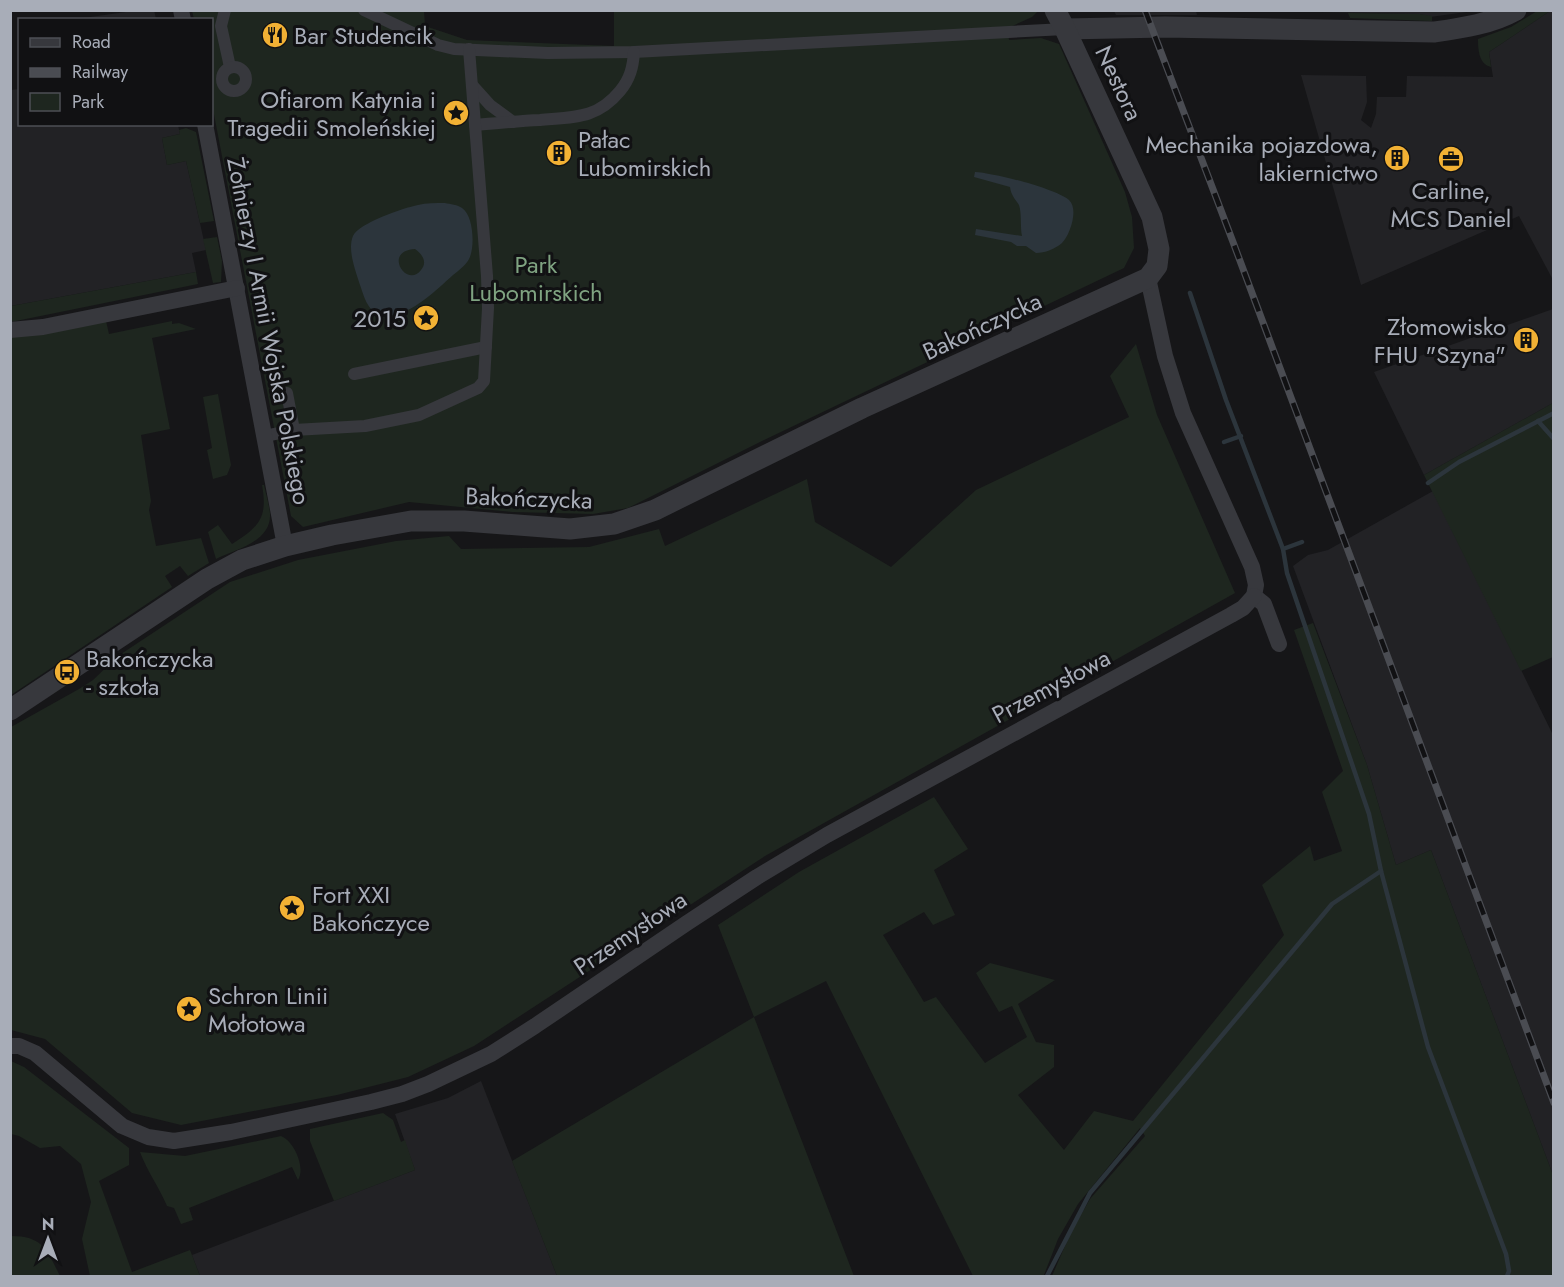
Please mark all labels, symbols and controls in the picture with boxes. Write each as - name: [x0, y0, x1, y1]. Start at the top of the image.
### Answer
- legend: [18, 18, 213, 126]
- place label: Bar Studencik: [294, 18, 433, 53]
- restaurant icon: Bar Studencik: [260, 20, 290, 50]
- text: Road: [72, 29, 111, 55]
- street label: Nestora: [1086, 40, 1152, 126]
- text: Railway: [72, 59, 128, 85]
- place label: Ofiarom Katynia i Tragedii Smoleńskiej: [227, 82, 436, 145]
- text: Park: [72, 89, 104, 115]
- place icon: Ofiarom Katynia i Tragedii Smoleńskiej: [441, 98, 471, 128]
- place label: Pałac Lubomirskich: [578, 122, 711, 185]
- place label: Mechanika pojazdowa, lakiernictwo: [1145, 127, 1378, 190]
- building icon: Pałac Lubomirskich: [544, 138, 574, 168]
- building icon: Mechanika pojazdowa, lakiernictwo: [1382, 143, 1412, 173]
- office icon: Carline, MCS Daniel: [1436, 144, 1466, 174]
- street label: Żołnierzy I Armii Wojska Polskiego: [218, 154, 320, 508]
- place label: Carline, MCS Daniel: [1391, 173, 1511, 236]
- park label: Park Lubomirskich: [469, 247, 603, 310]
- street label: Bakończycka: [917, 283, 1047, 369]
- place label: 2015: [354, 301, 406, 336]
- place icon: 2015: [411, 303, 441, 333]
- place label: Złomowisko FHU "Szyna": [1374, 309, 1506, 372]
- building icon: Złomowisko FHU "Szyna": [1511, 325, 1541, 355]
- street label: Bakończycka: [465, 478, 593, 518]
- street label: Przemysłowa: [986, 640, 1116, 732]
- place label: Bakończycka - szkoła: [86, 641, 214, 704]
- bus stop icon: Bakończycka - szkoła: [52, 657, 82, 687]
- place label: Fort XXI Bakończyce: [312, 877, 430, 940]
- street label: Przemysłowa: [566, 882, 694, 984]
- place icon: Fort XXI Bakończyce: [277, 893, 307, 923]
- place label: Schron Linii Mołotowa: [208, 978, 328, 1041]
- place icon: Schron Linii Mołotowa: [174, 994, 204, 1024]
- north arrow: [18, 1209, 78, 1269]
- text: N: [42, 1213, 54, 1236]

